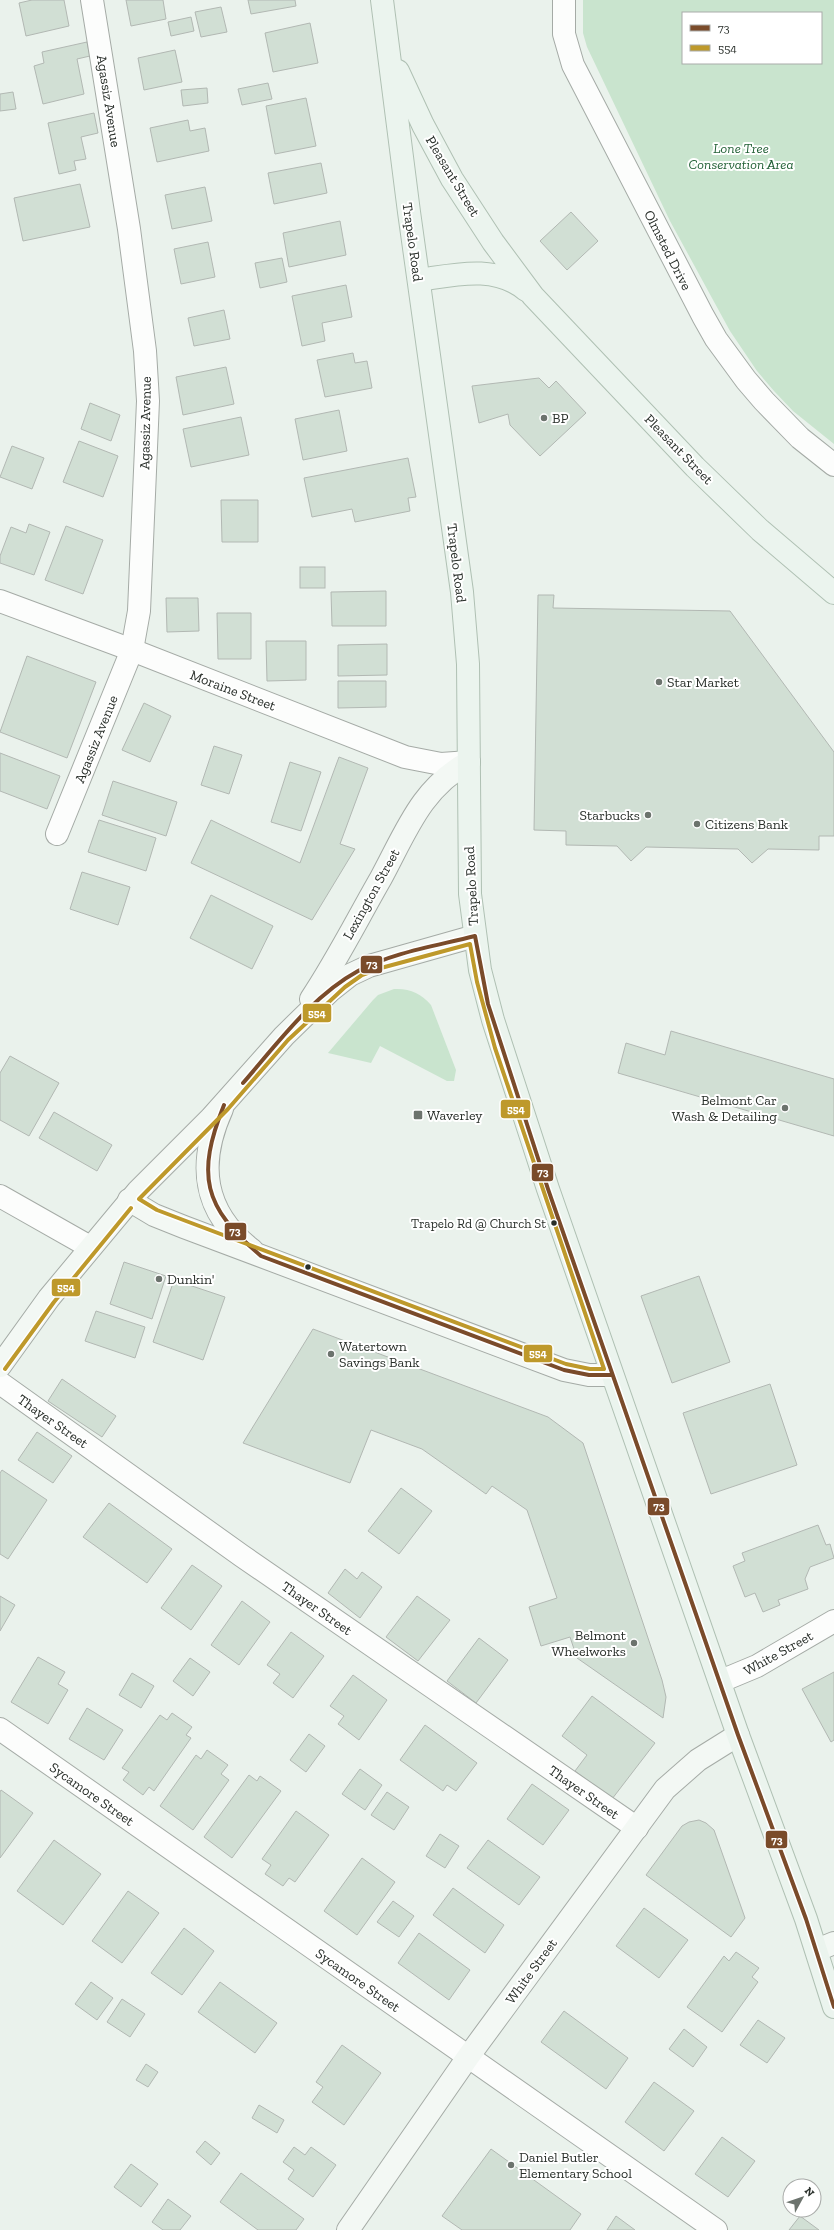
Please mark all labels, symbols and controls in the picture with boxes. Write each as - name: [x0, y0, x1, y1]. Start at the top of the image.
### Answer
- legend: [682, 12, 822, 64]
- text: 73: [718, 21, 730, 35]
- text: 554: [718, 41, 737, 55]
- street label: Agassiz Avenue: [93, 54, 124, 149]
- street label: Pleasant Street: [422, 133, 484, 220]
- park label: Lone Tree Conservation Area: [689, 140, 793, 173]
- street label: Trapelo Road: [399, 201, 427, 283]
- street label: Olmsted Drive: [640, 207, 695, 293]
- street label: Agassiz Avenue: [136, 376, 155, 470]
- place label: BP: [552, 410, 569, 427]
- street label: Pleasant Street: [641, 411, 717, 489]
- marker: BP: [539, 413, 549, 423]
- street label: Trapelo Road: [443, 523, 470, 604]
- street label: Moraine Street: [188, 666, 279, 715]
- place label: Star Market: [667, 674, 740, 691]
- marker: Star Market: [654, 677, 664, 687]
- street label: Agassiz Avenue: [71, 692, 122, 786]
- place label: Starbucks: [579, 807, 640, 824]
- marker: Starbucks: [643, 810, 653, 820]
- place label: Citizens Bank: [705, 816, 789, 833]
- marker: Citizens Bank: [692, 819, 702, 829]
- street label: Lexington Street: [339, 845, 404, 943]
- street label: Trapelo Road: [461, 845, 482, 926]
- line badge: 73: [360, 955, 383, 974]
- text: 73: [366, 958, 378, 971]
- line badge: 554: [302, 1003, 332, 1023]
- text: 554: [308, 1007, 327, 1020]
- place label: Belmont Car Wash & Detailing: [672, 1092, 777, 1125]
- line badge: 554: [500, 1099, 531, 1119]
- text: 554: [507, 1103, 526, 1116]
- marker: Belmont Car Wash & Detailing: [780, 1103, 790, 1113]
- place label: Waverley: [427, 1107, 483, 1124]
- marker: Waverley: [412, 1109, 424, 1121]
- line badge: 73: [531, 1163, 554, 1182]
- text: 73: [537, 1166, 549, 1179]
- place label: Trapelo Rd @ Church St: [411, 1216, 546, 1231]
- marker: Trapelo Rd @ Church St: [549, 1218, 559, 1228]
- line badge: 73: [224, 1222, 247, 1241]
- text: 73: [229, 1225, 241, 1238]
- unlabelled marker: [303, 1262, 313, 1272]
- place label: Dunkin': [167, 1271, 214, 1288]
- marker: Dunkin': [154, 1274, 164, 1284]
- line badge: 554: [51, 1278, 81, 1297]
- text: 554: [57, 1281, 76, 1294]
- place label: Watertown Savings Bank: [339, 1338, 420, 1371]
- line badge: 554: [523, 1344, 553, 1363]
- text: 554: [529, 1347, 548, 1360]
- marker: Watertown Savings Bank: [326, 1349, 336, 1359]
- street label: Thayer Street: [14, 1391, 92, 1452]
- line badge: 73: [647, 1497, 670, 1516]
- text: 73: [653, 1500, 665, 1513]
- street label: Thayer Street: [278, 1578, 356, 1639]
- place label: Belmont Wheelworks: [551, 1627, 627, 1660]
- street label: White Street: [741, 1627, 817, 1679]
- marker: Belmont Wheelworks: [629, 1638, 639, 1648]
- street label: Sycamore Street: [46, 1759, 138, 1830]
- street label: Thayer Street: [545, 1762, 623, 1823]
- line badge: 73: [765, 1830, 788, 1849]
- text: 73: [771, 1834, 783, 1847]
- street label: White Street: [502, 1935, 561, 2007]
- street label: Sycamore Street: [312, 1945, 404, 2016]
- place label: Daniel Butler Elementary School: [519, 2149, 632, 2182]
- marker: Daniel Butler Elementary School: [506, 2160, 516, 2170]
- north arrow: [782, 2178, 822, 2218]
- text: N: [802, 2185, 817, 2200]

